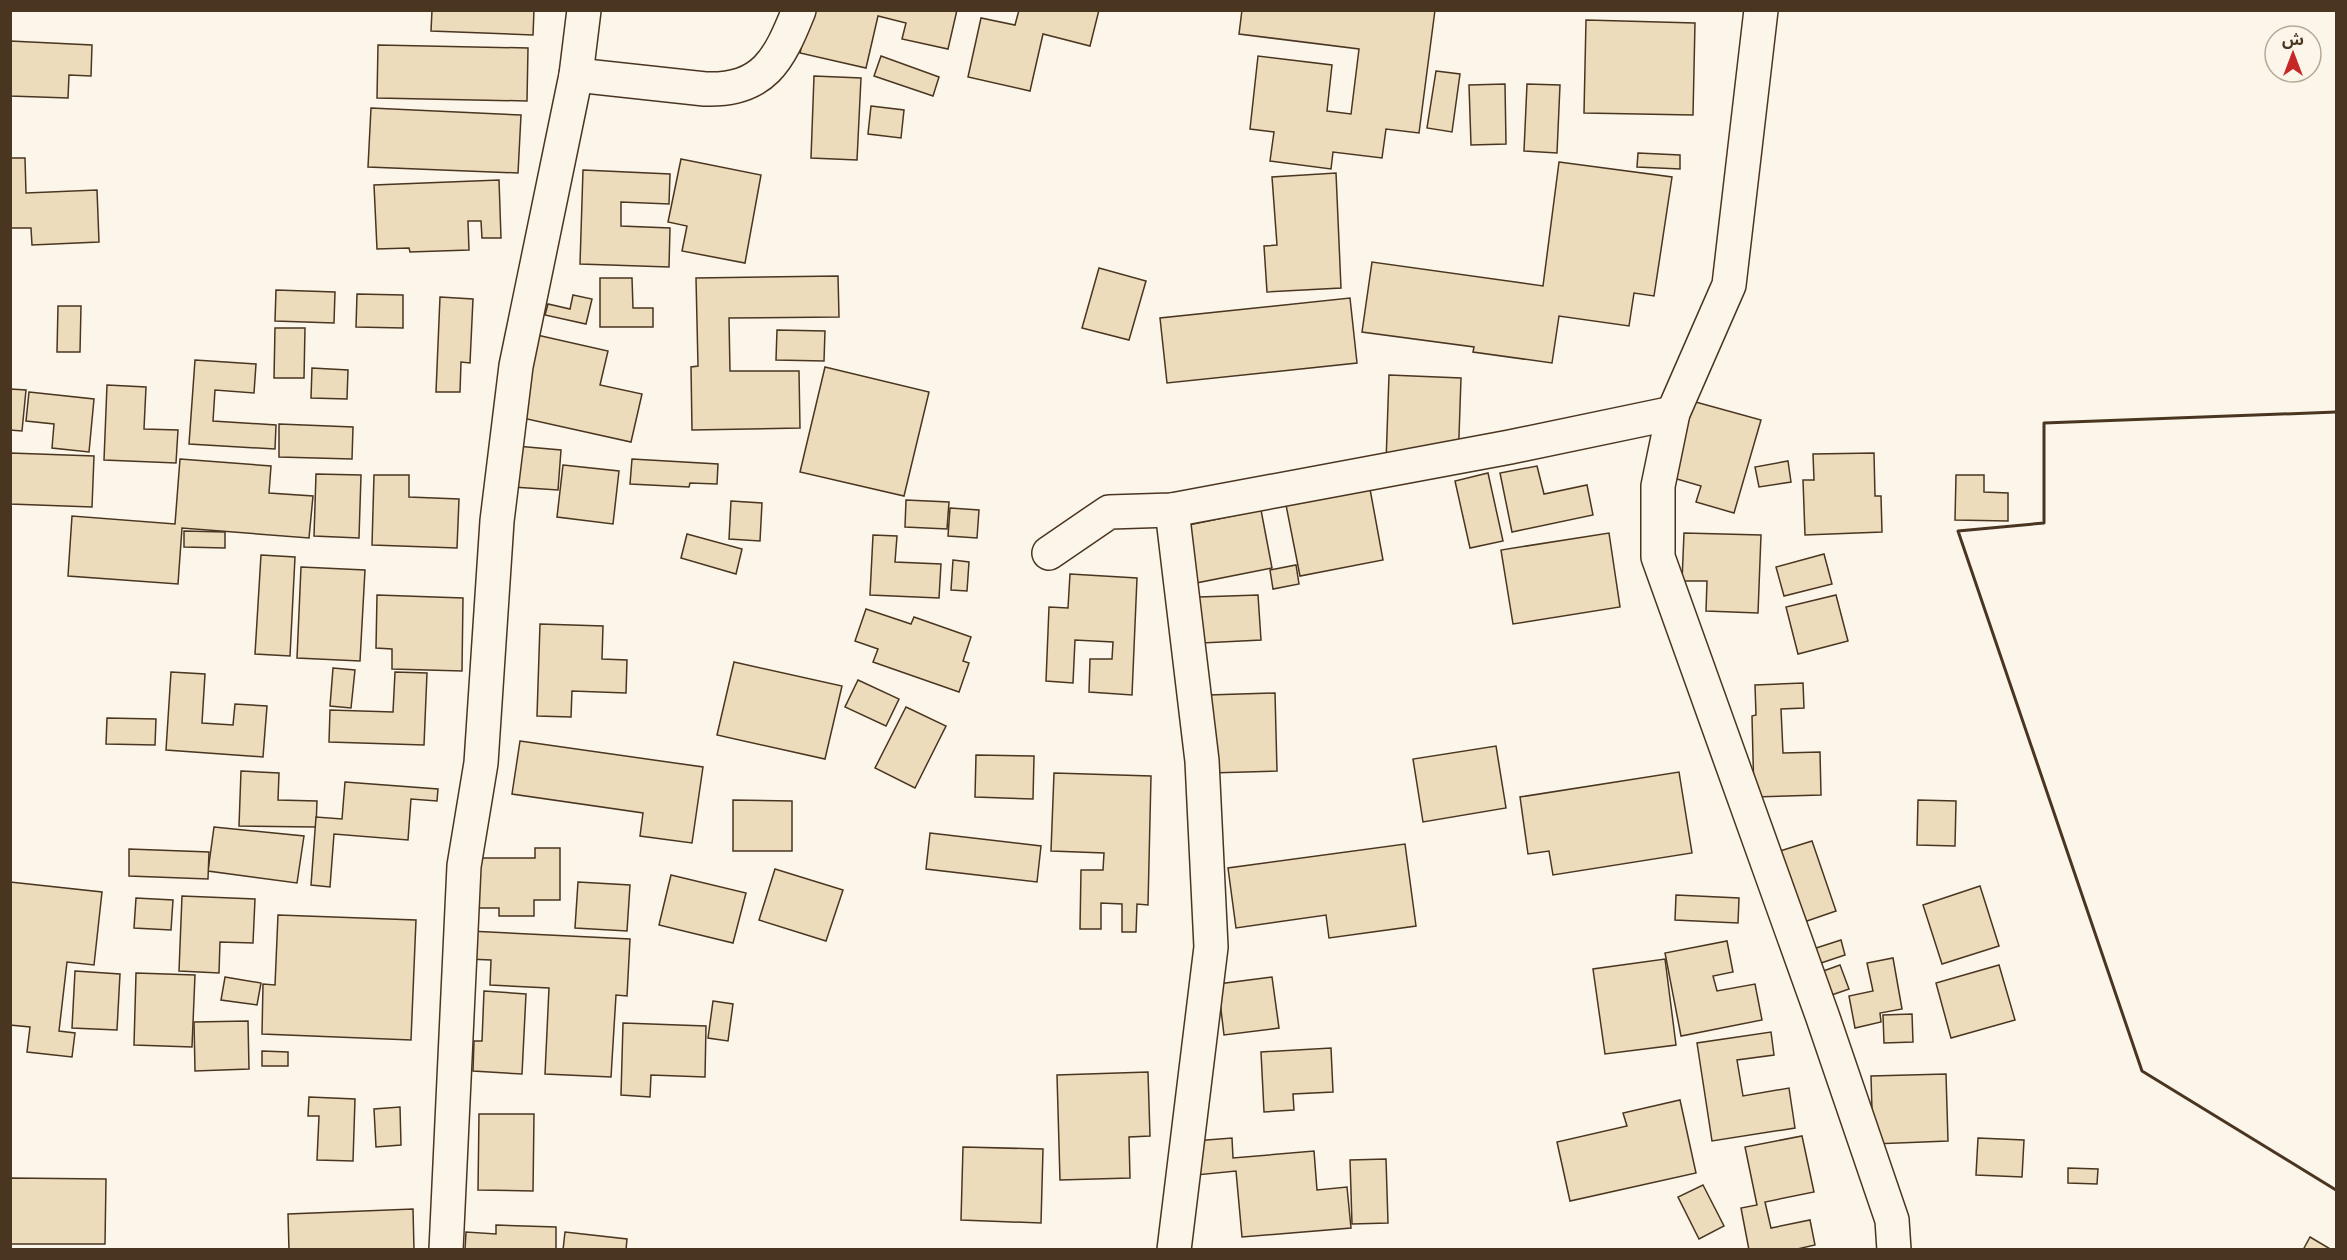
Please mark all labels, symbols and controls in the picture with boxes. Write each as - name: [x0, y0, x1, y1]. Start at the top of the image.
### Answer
- north arrow: [2263, 24, 2323, 84]
- text: ش: [2282, 30, 2304, 49]

